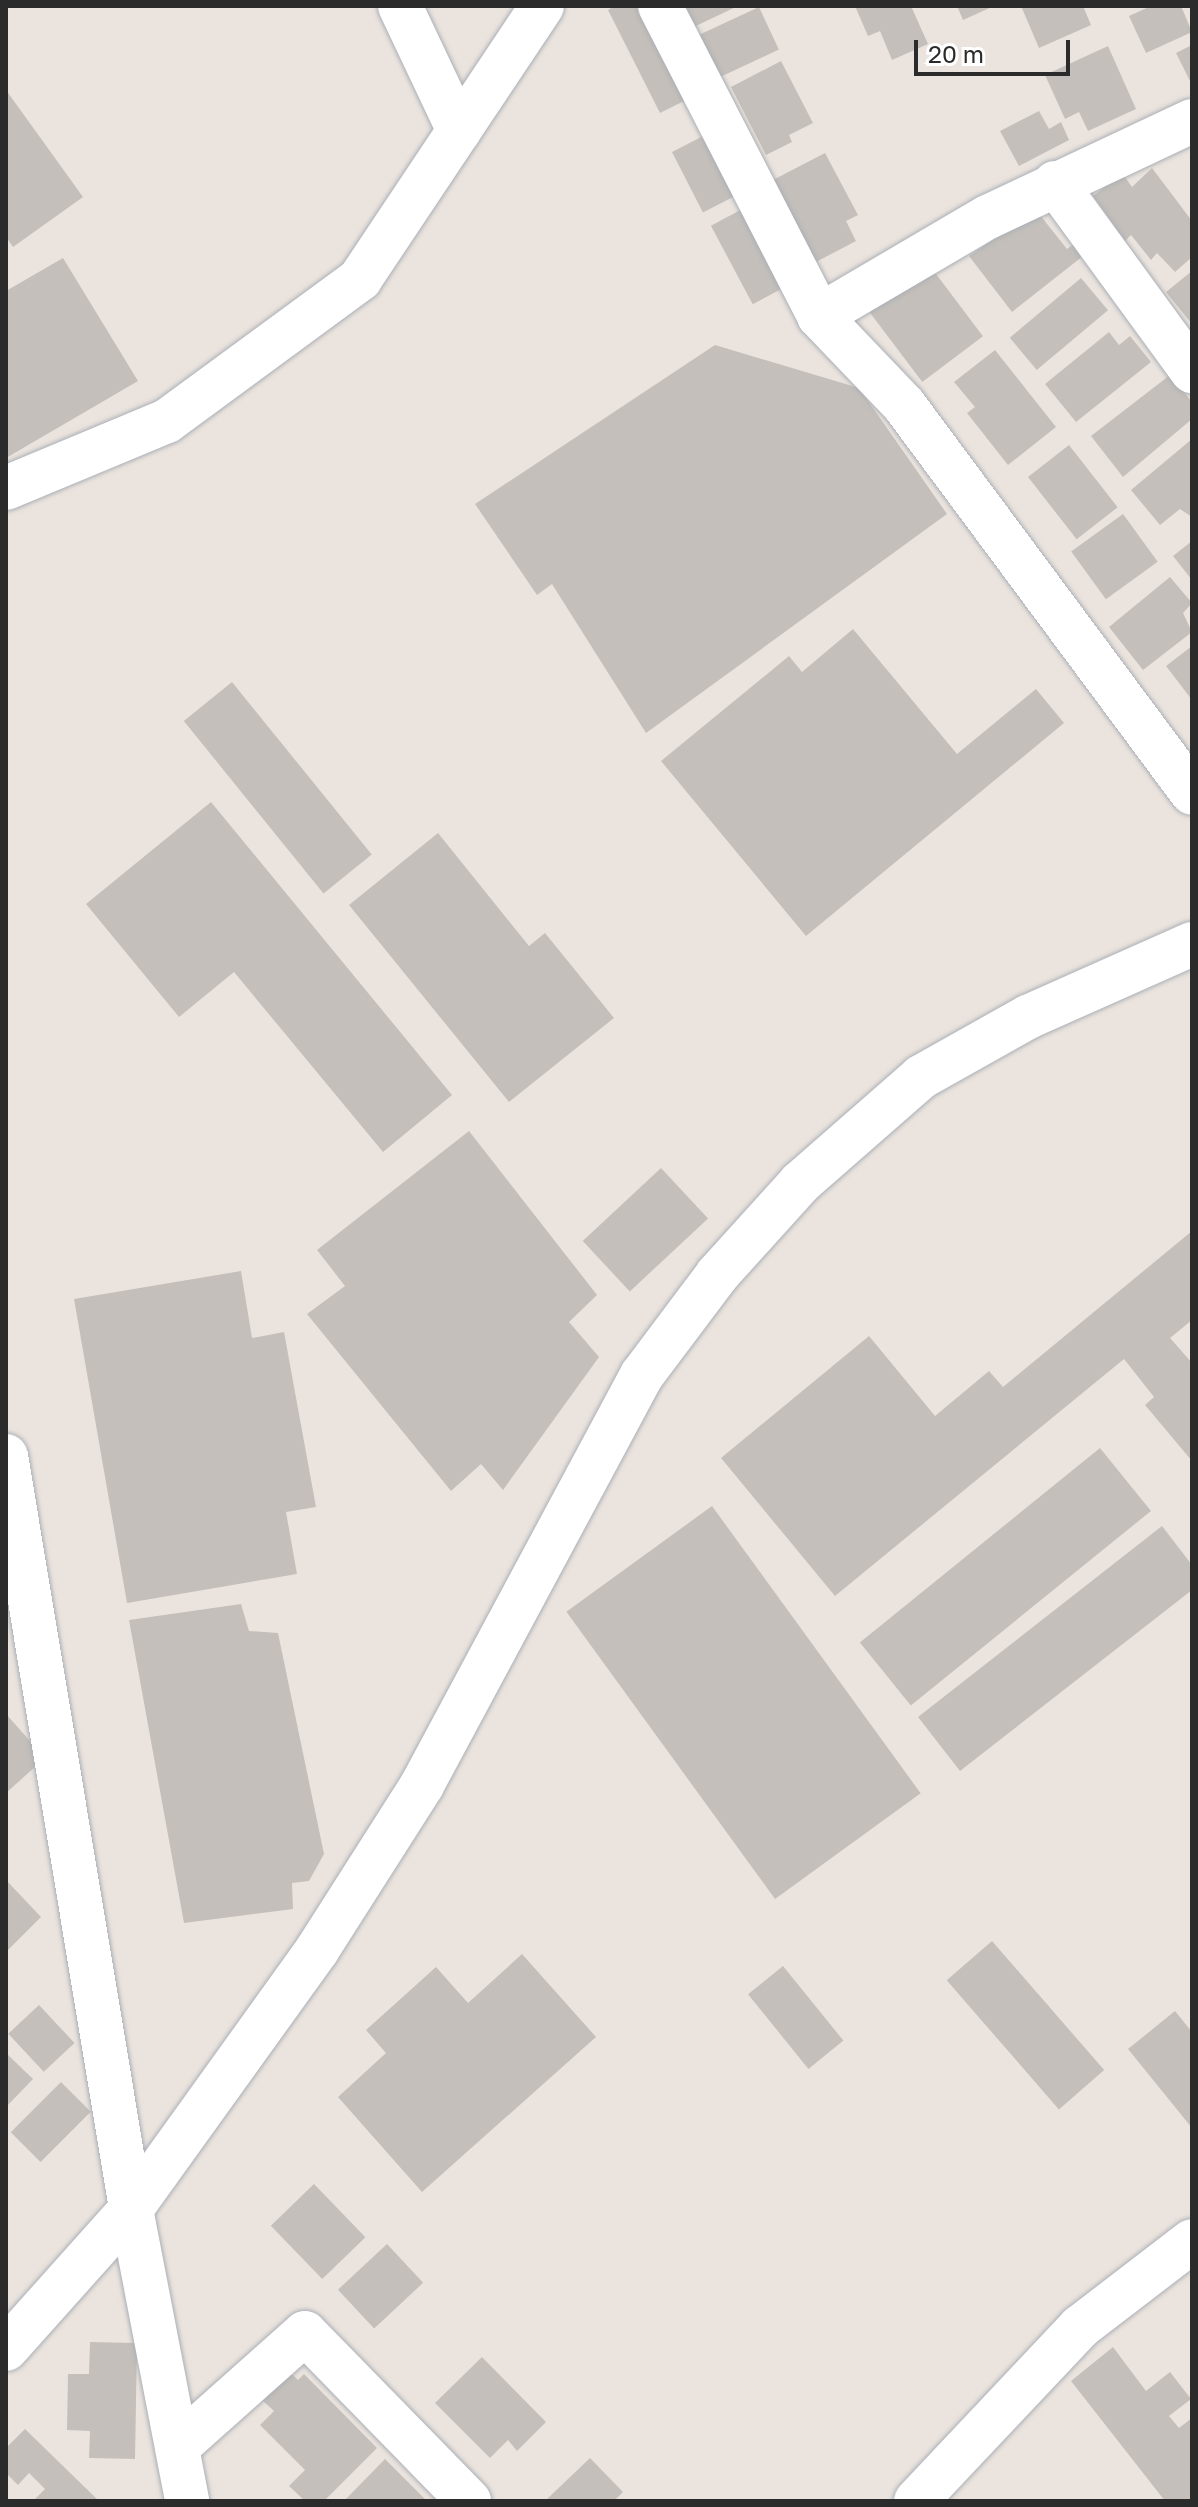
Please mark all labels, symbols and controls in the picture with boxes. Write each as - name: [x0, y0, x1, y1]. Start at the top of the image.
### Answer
- scale bar: [918, 24, 1074, 74]
- text: 20 m: [928, 39, 984, 68]

